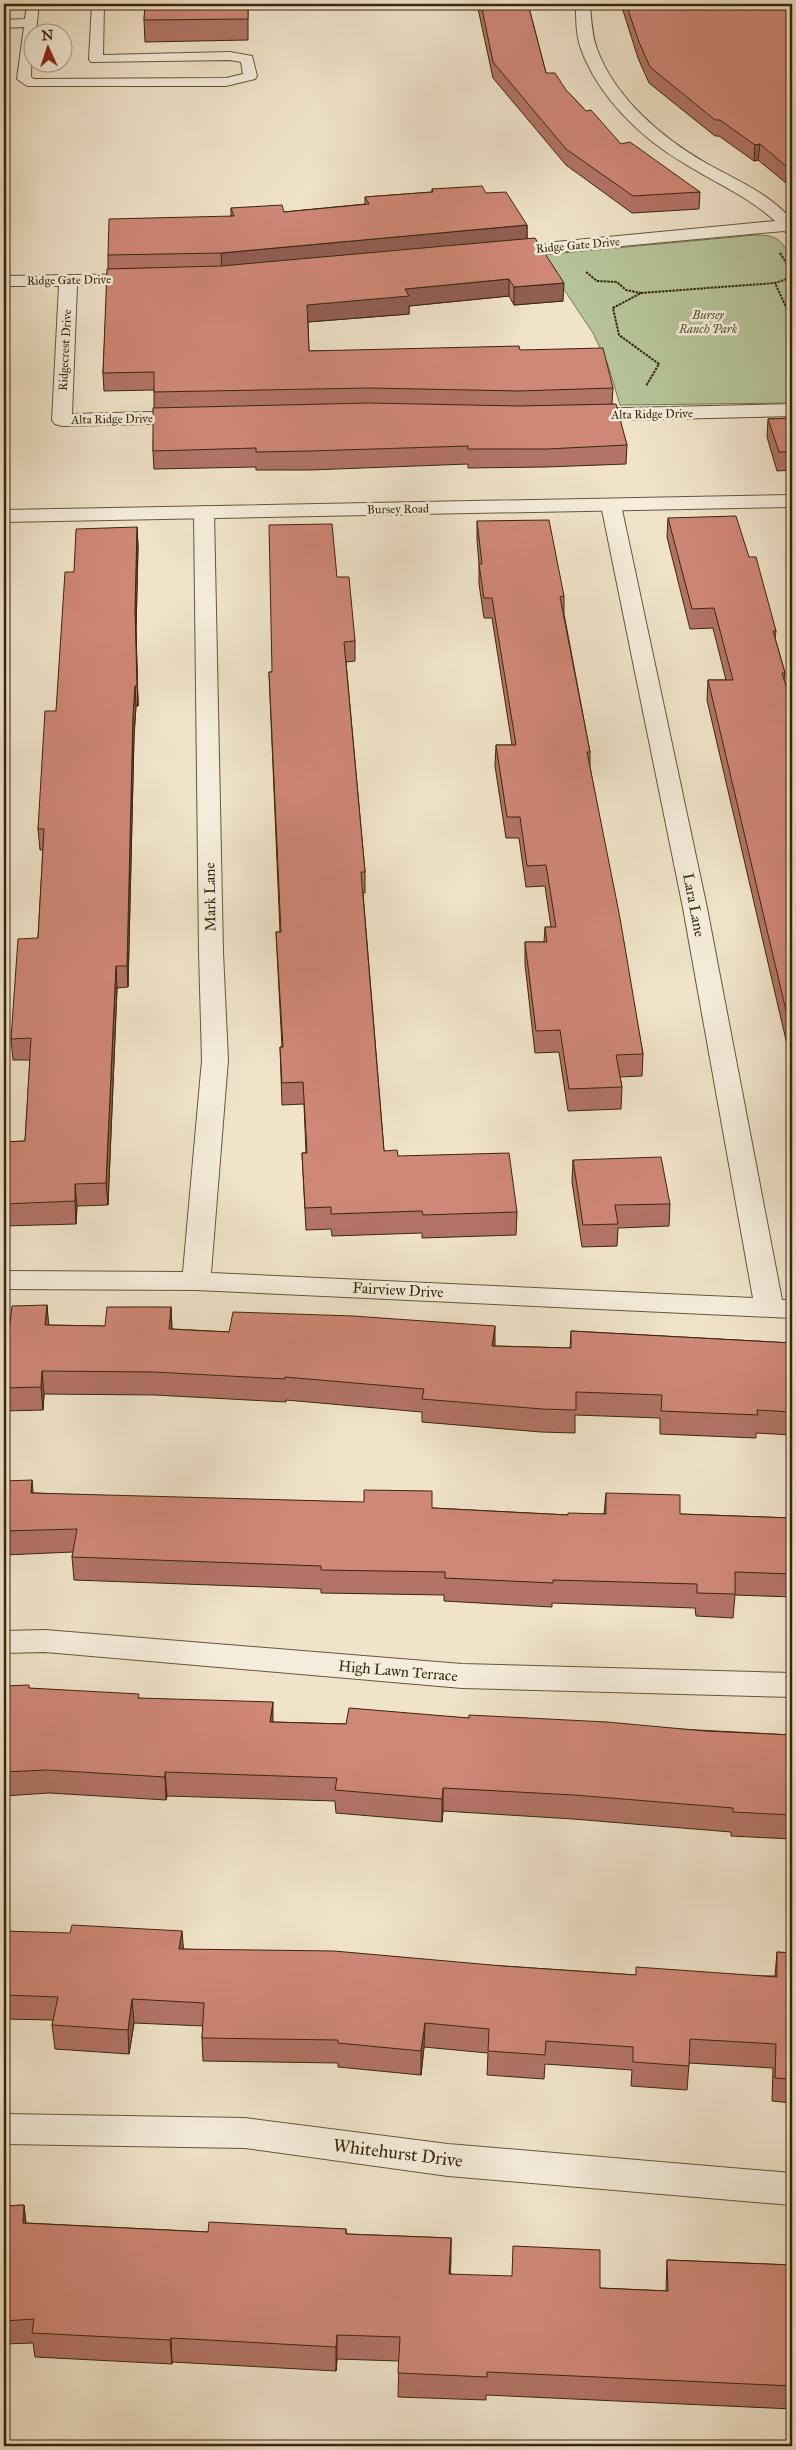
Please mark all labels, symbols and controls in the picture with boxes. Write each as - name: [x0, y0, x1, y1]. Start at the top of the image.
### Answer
- north arrow: [22, 22, 72, 72]
- text: N: [41, 27, 54, 44]
- street label: Ridge Gate Drive: [535, 234, 621, 257]
- street label: Ridge Gate Drive: [27, 272, 111, 289]
- park label: Bursey Ranch Park: [678, 308, 738, 336]
- street label: Ridgecrest Drive: [56, 309, 75, 391]
- street label: Alta Ridge Drive: [610, 406, 693, 423]
- street label: Alta Ridge Drive: [70, 411, 153, 428]
- street label: Bursey Road: [367, 501, 429, 517]
- street label: Mark Lane: [200, 862, 220, 932]
- street label: Lara Lane: [679, 872, 709, 938]
- street label: Fairview Drive: [352, 1279, 444, 1301]
- street label: High Lawn Terrace: [338, 1657, 458, 1685]
- street label: Whitehurst Drive: [332, 2134, 464, 2172]

